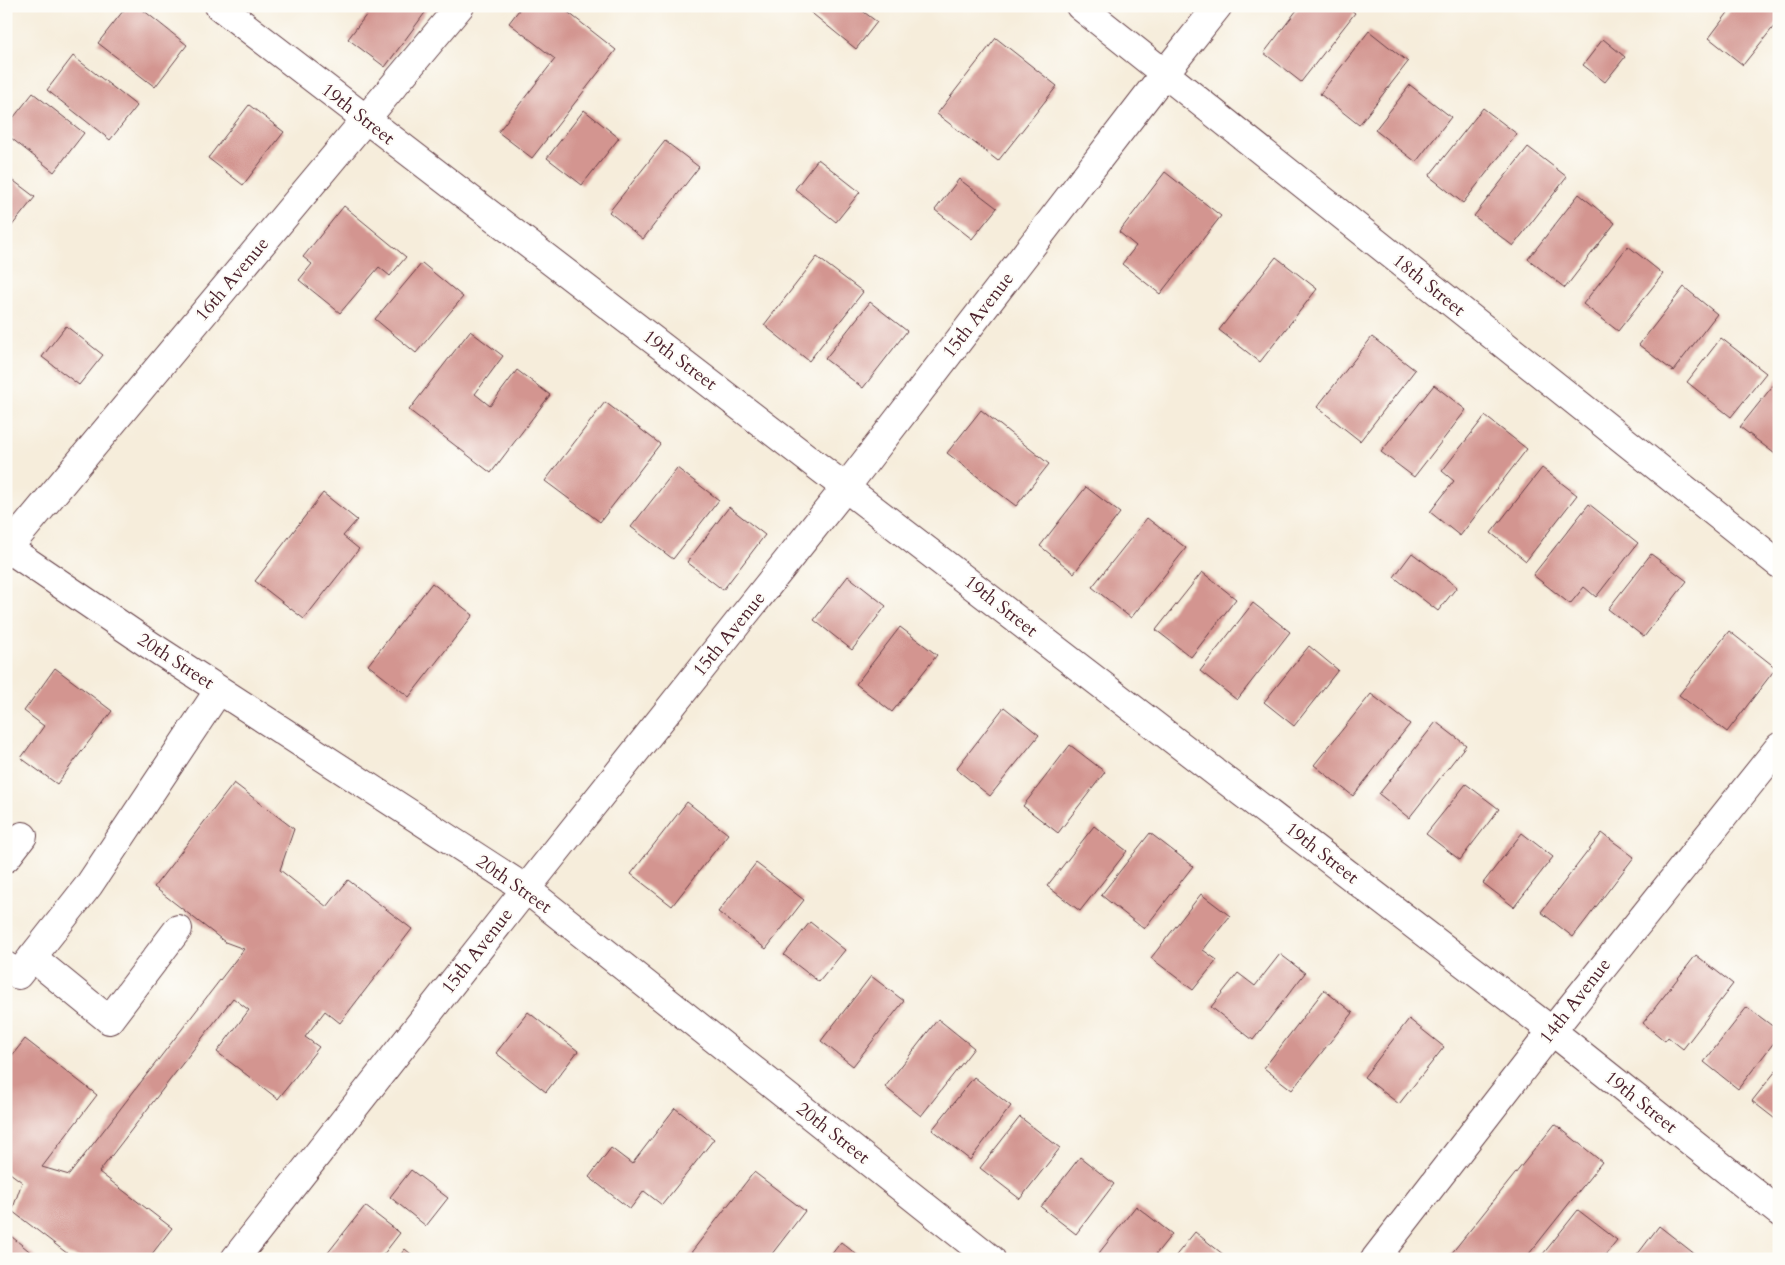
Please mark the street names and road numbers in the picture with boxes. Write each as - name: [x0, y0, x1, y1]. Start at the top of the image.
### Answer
- street label: 19th Street: [316, 77, 400, 151]
- street label: 16th Avenue: [189, 231, 275, 327]
- street label: 18th Street: [1387, 248, 1471, 322]
- street label: 15th Avenue: [936, 267, 1020, 363]
- street label: 19th Street: [638, 324, 722, 396]
- street label: 19th Street: [959, 569, 1043, 643]
- street label: 15th Avenue: [687, 586, 771, 682]
- street label: 20th Street: [133, 626, 219, 696]
- street label: 19th Street: [1280, 816, 1364, 890]
- street label: 20th Street: [471, 848, 557, 920]
- street label: 15th Avenue: [435, 903, 519, 999]
- street label: 14th Avenue: [1533, 953, 1617, 1049]
- street label: 19th Street: [1599, 1065, 1683, 1139]
- street label: 20th Street: [791, 1096, 875, 1170]

